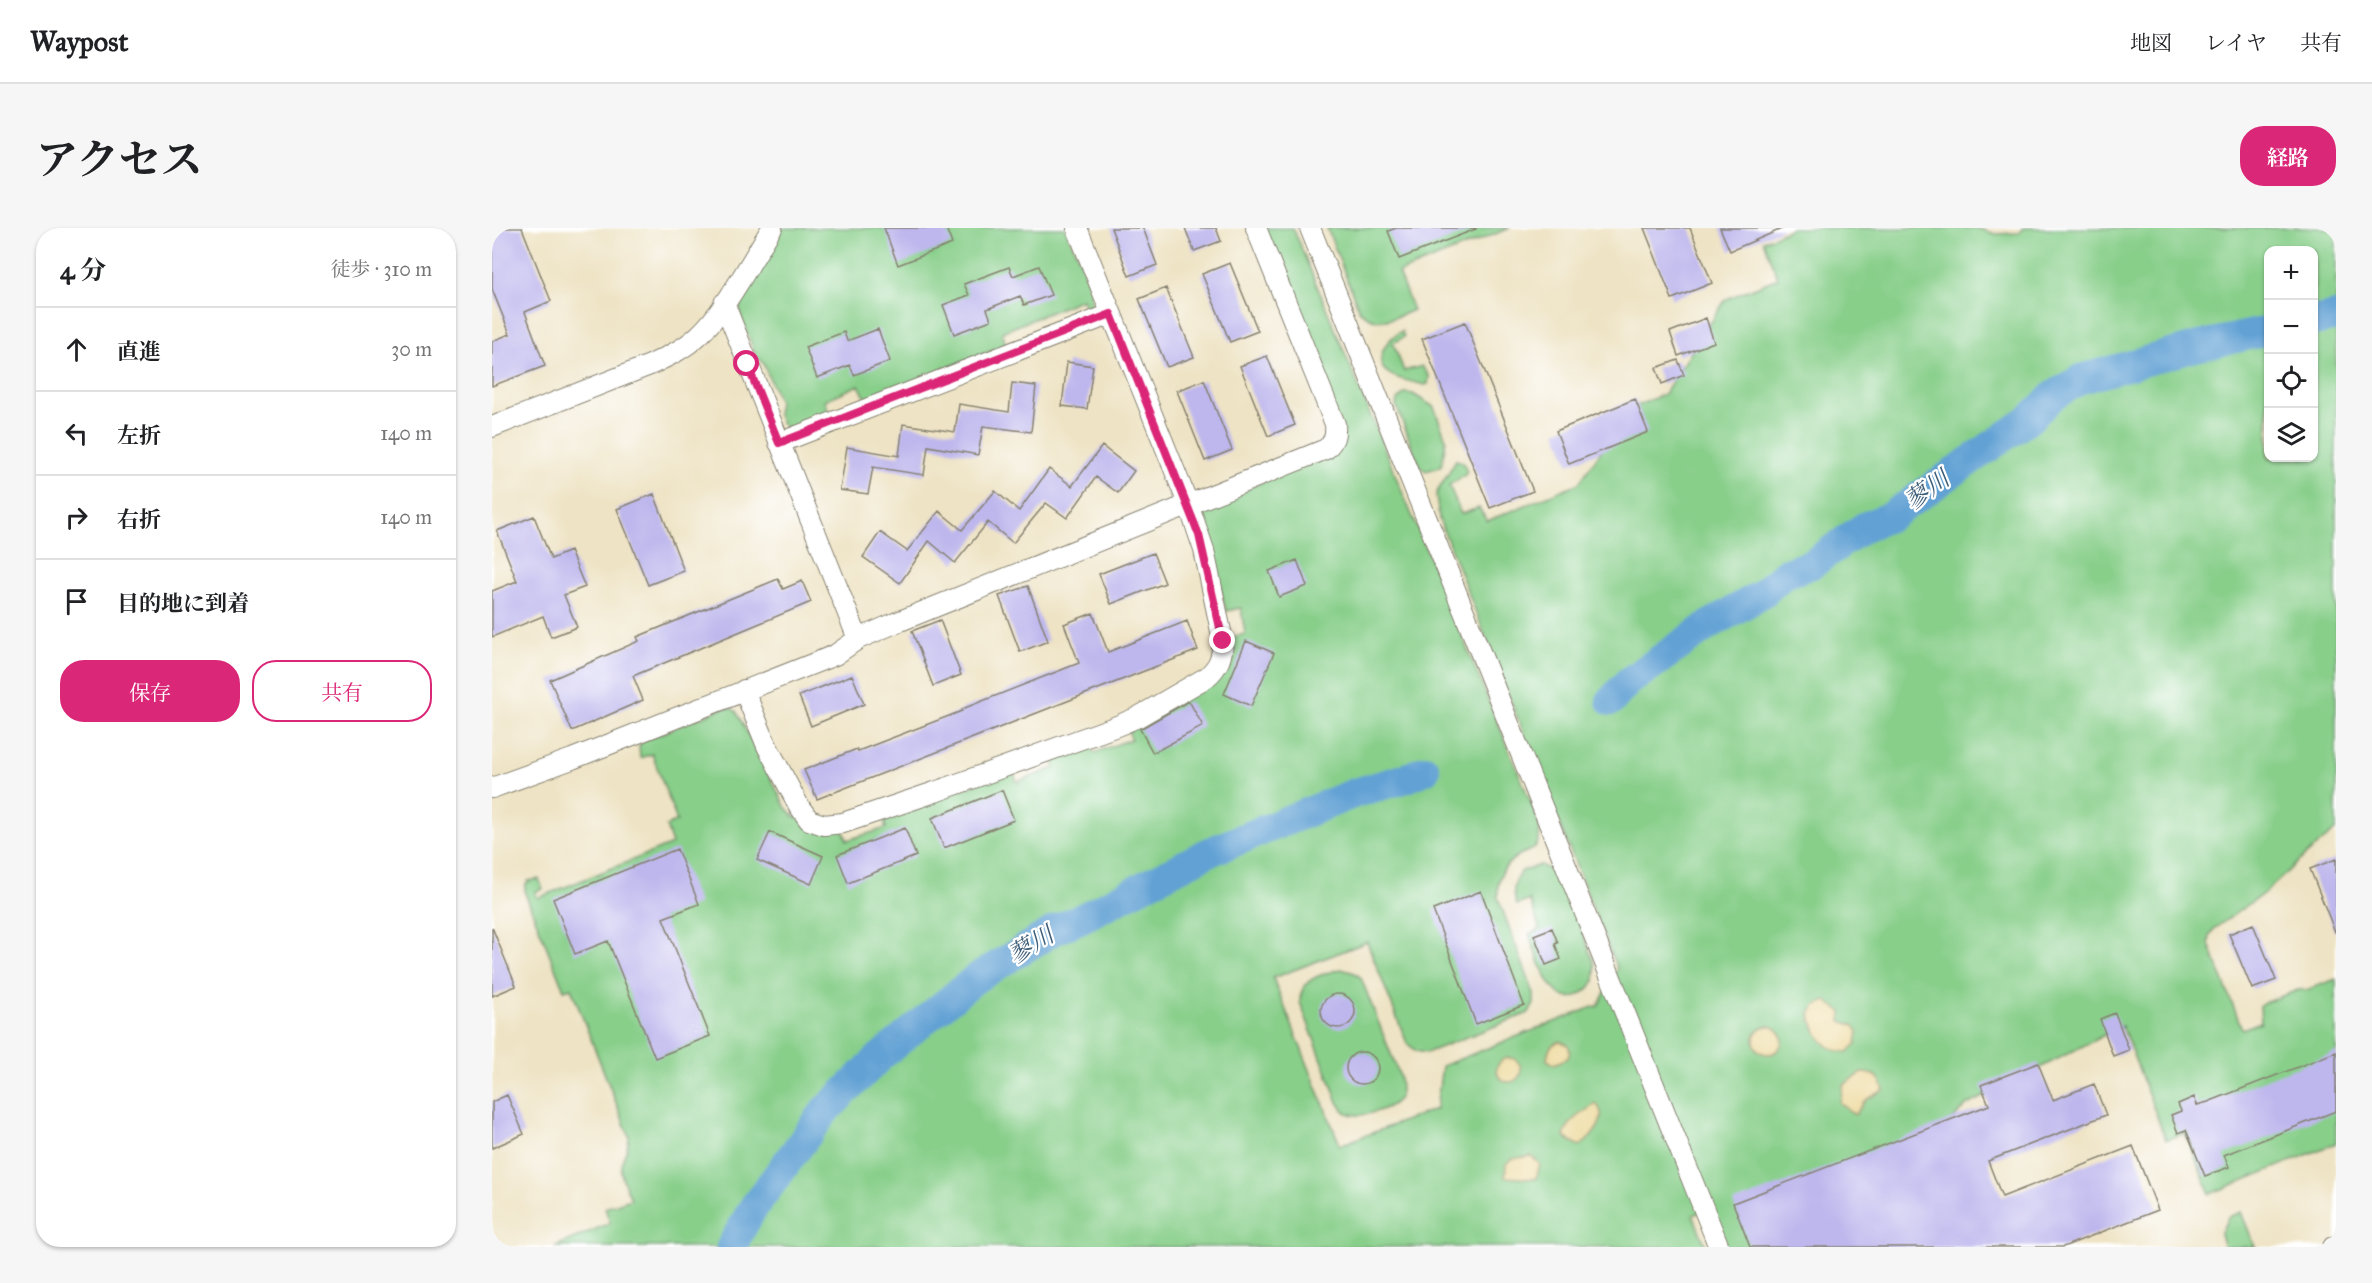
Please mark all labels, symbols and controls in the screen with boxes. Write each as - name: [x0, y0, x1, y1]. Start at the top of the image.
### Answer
- text: Waypost: [30, 24, 128, 59]
- text: 地図: [2130, 30, 2172, 56]
- text: レイヤ: [2205, 30, 2267, 56]
- text: 共有: [2300, 30, 2342, 56]
- button: 経路: [2240, 126, 2336, 186]
- text: アクセス: [36, 134, 203, 186]
- map controls: [2264, 246, 2318, 462]
- button: +: [2264, 246, 2318, 300]
- text: 4 分: [60, 254, 106, 286]
- text: 徒歩 · 310 m: [330, 257, 432, 281]
- button: −: [2264, 300, 2318, 354]
- icon: ahead: [60, 333, 93, 366]
- text: 30 m: [391, 337, 432, 361]
- text: 直進: [117, 338, 161, 365]
- route start: [733, 350, 759, 376]
- button: locate: [2264, 354, 2318, 408]
- button: layers: [2264, 408, 2318, 462]
- icon: left: [60, 417, 93, 450]
- text: 140 m: [380, 421, 432, 445]
- text: 左折: [117, 422, 161, 449]
- water label: 蓼川: [1899, 462, 1958, 516]
- icon: right: [60, 501, 93, 534]
- text: 140 m: [380, 505, 432, 529]
- text: 右折: [117, 506, 161, 533]
- icon: arrive: [60, 585, 93, 618]
- text: 目的地に到着: [117, 590, 249, 617]
- route end: [1209, 627, 1235, 653]
- button: 保存: [60, 660, 240, 722]
- button: 共有: [252, 660, 432, 722]
- water label: 蓼川: [1003, 918, 1062, 970]

